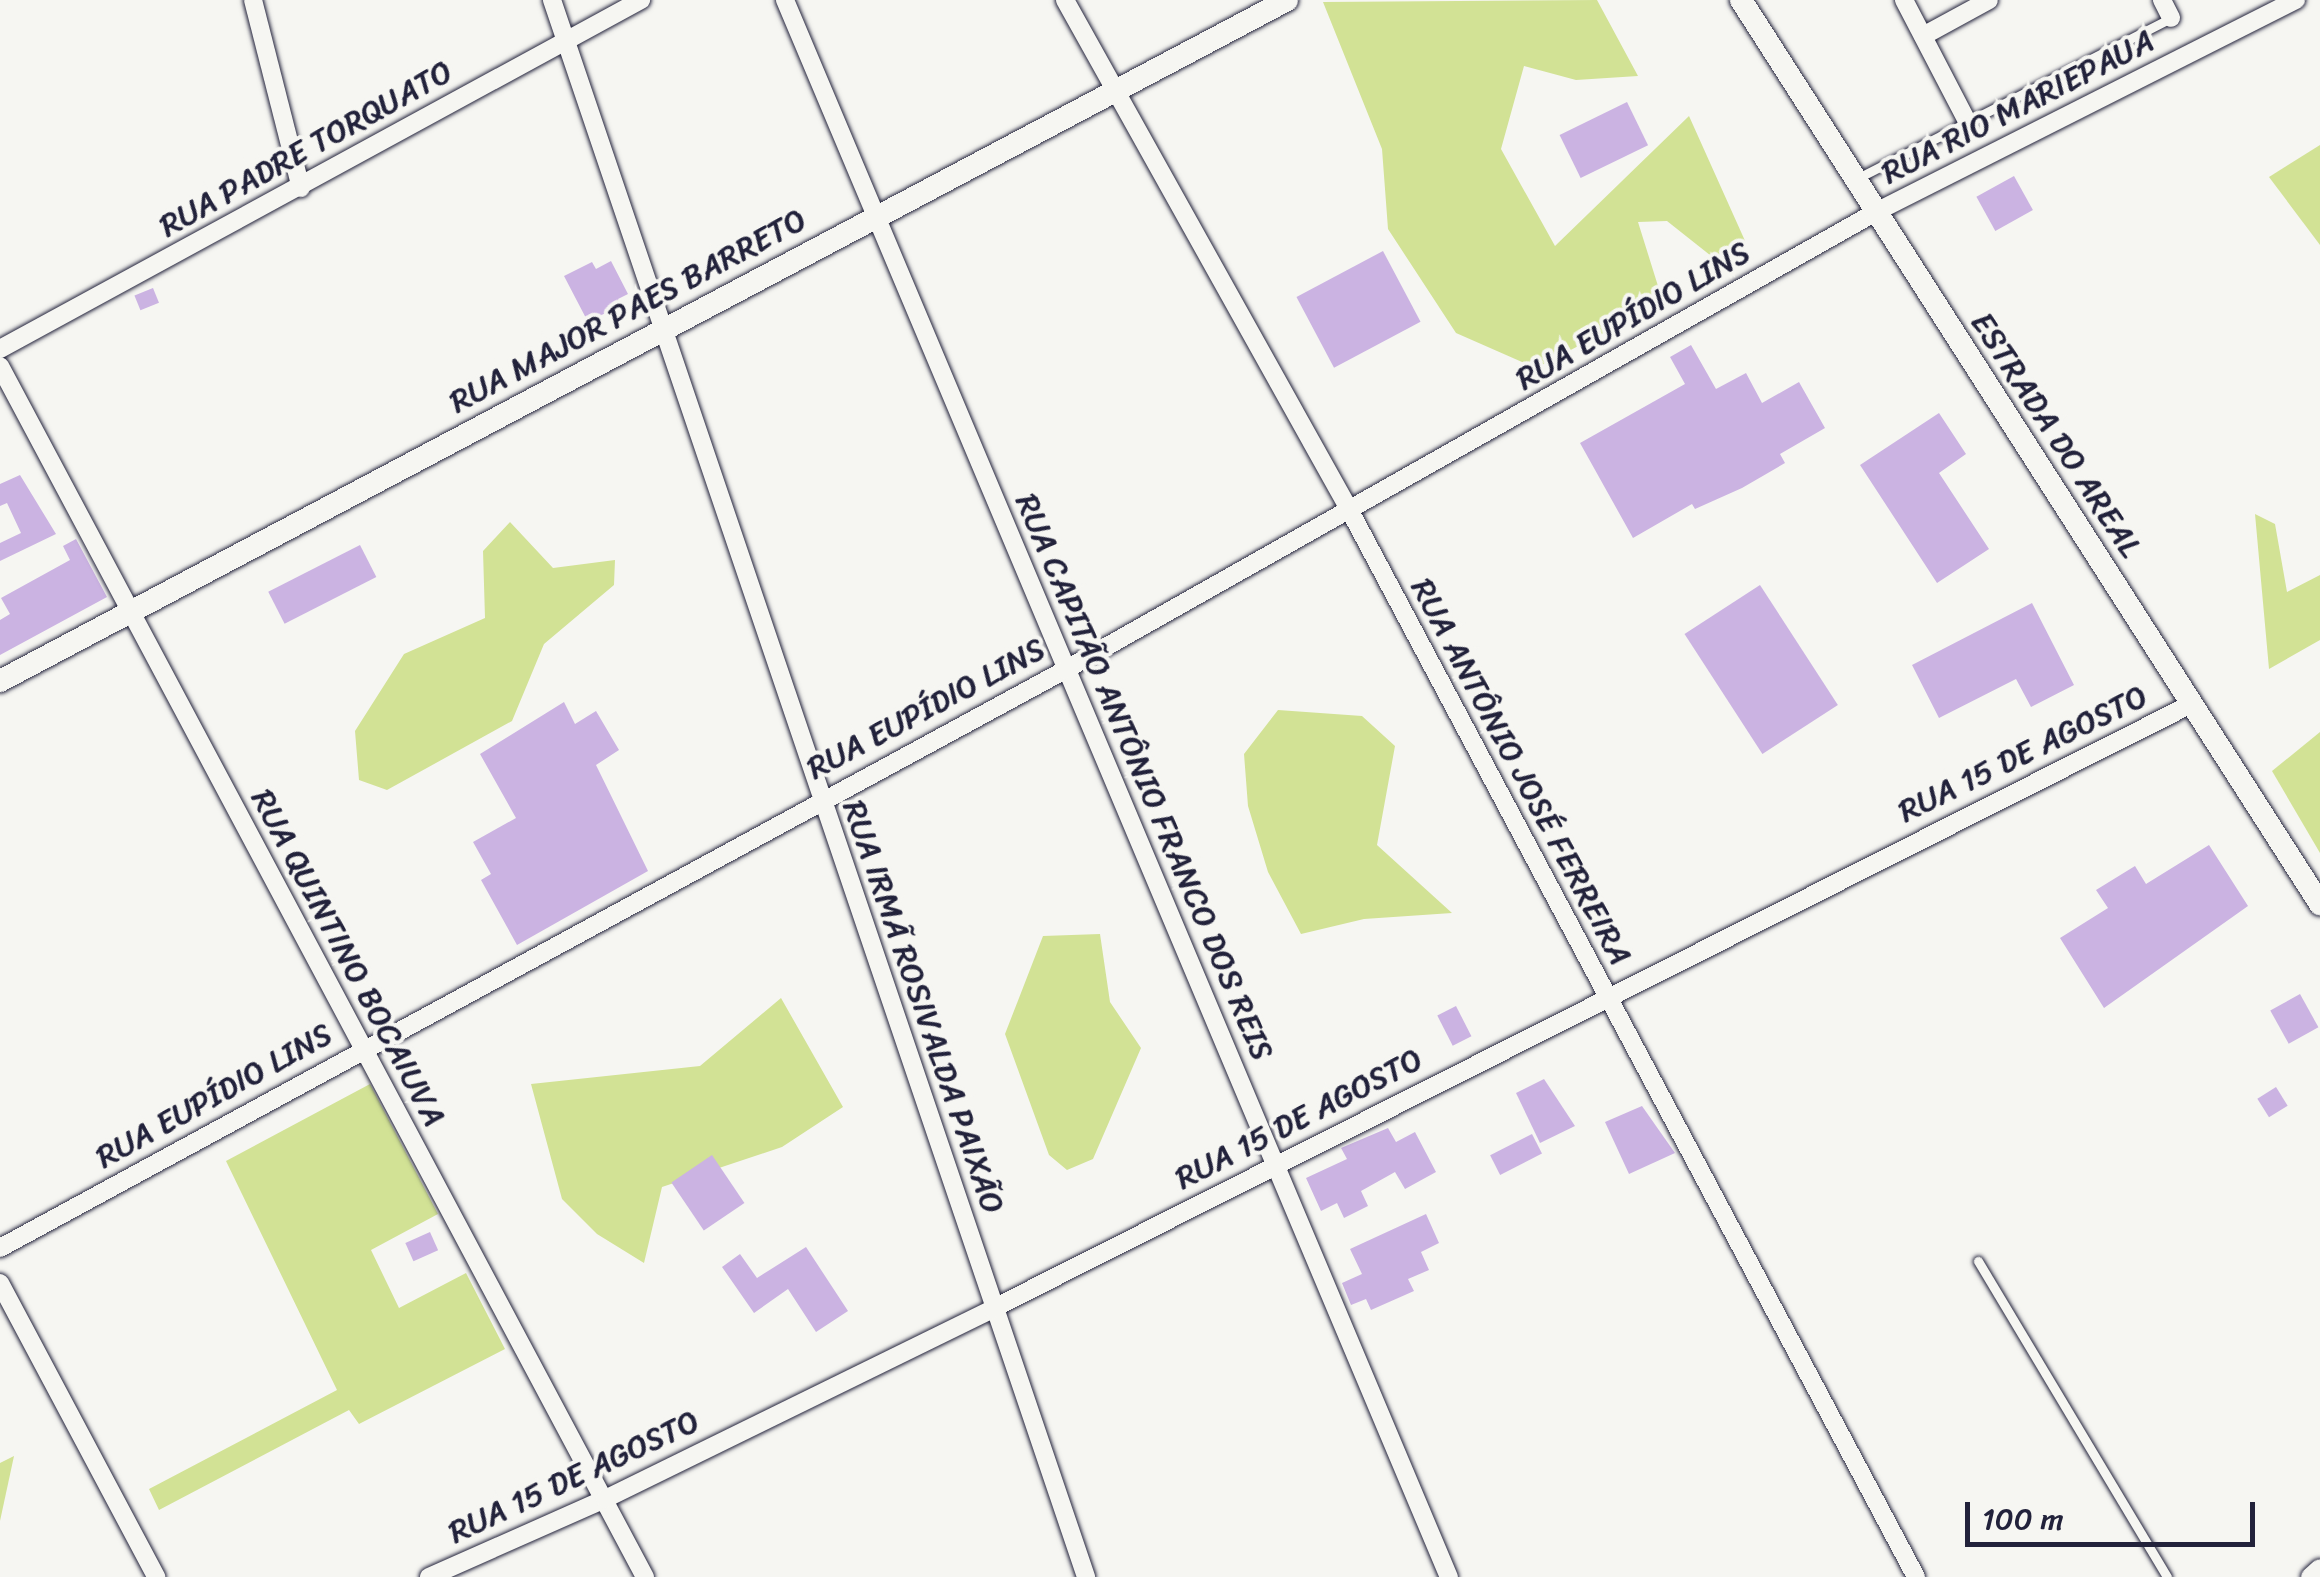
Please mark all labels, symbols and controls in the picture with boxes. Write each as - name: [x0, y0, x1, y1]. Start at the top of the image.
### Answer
- street label: RUA RIO MARIEPAUA: [1874, 21, 2162, 193]
- street label: RUA PADRE TORQUATO: [153, 52, 459, 246]
- street label: RUA MAJOR PAES BARRETO: [443, 201, 813, 421]
- street label: RUA EUPÍDIO LINS: [1509, 233, 1757, 399]
- street label: ESTRADA DO AREAL: [1962, 305, 2150, 565]
- street label: RUA CAPITÃO ANTÔNIO FRANCO DOS REIS: [1008, 490, 1280, 1064]
- street label: RUA ANTÔNIO JOSÉ FERREIRA: [1402, 571, 1640, 973]
- street label: RUA EUPÍDIO LINS: [800, 630, 1052, 788]
- street label: RUA 15 DE AGOSTO: [1892, 677, 2154, 831]
- street label: RUA QUINTINO BOCAIUVA: [244, 785, 452, 1131]
- street label: RUA IRMÃ ROSIVALDA PAIXÃO: [833, 793, 1013, 1221]
- street label: RUA EUPÍDIO LINS: [89, 1015, 339, 1177]
- street label: RUA 15 DE AGOSTO: [1169, 1040, 1429, 1198]
- street label: RUA 15 DE AGOSTO: [442, 1402, 706, 1552]
- scale bar: [1970, 1482, 2260, 1544]
- text: 100 m: [1982, 1492, 2064, 1546]

